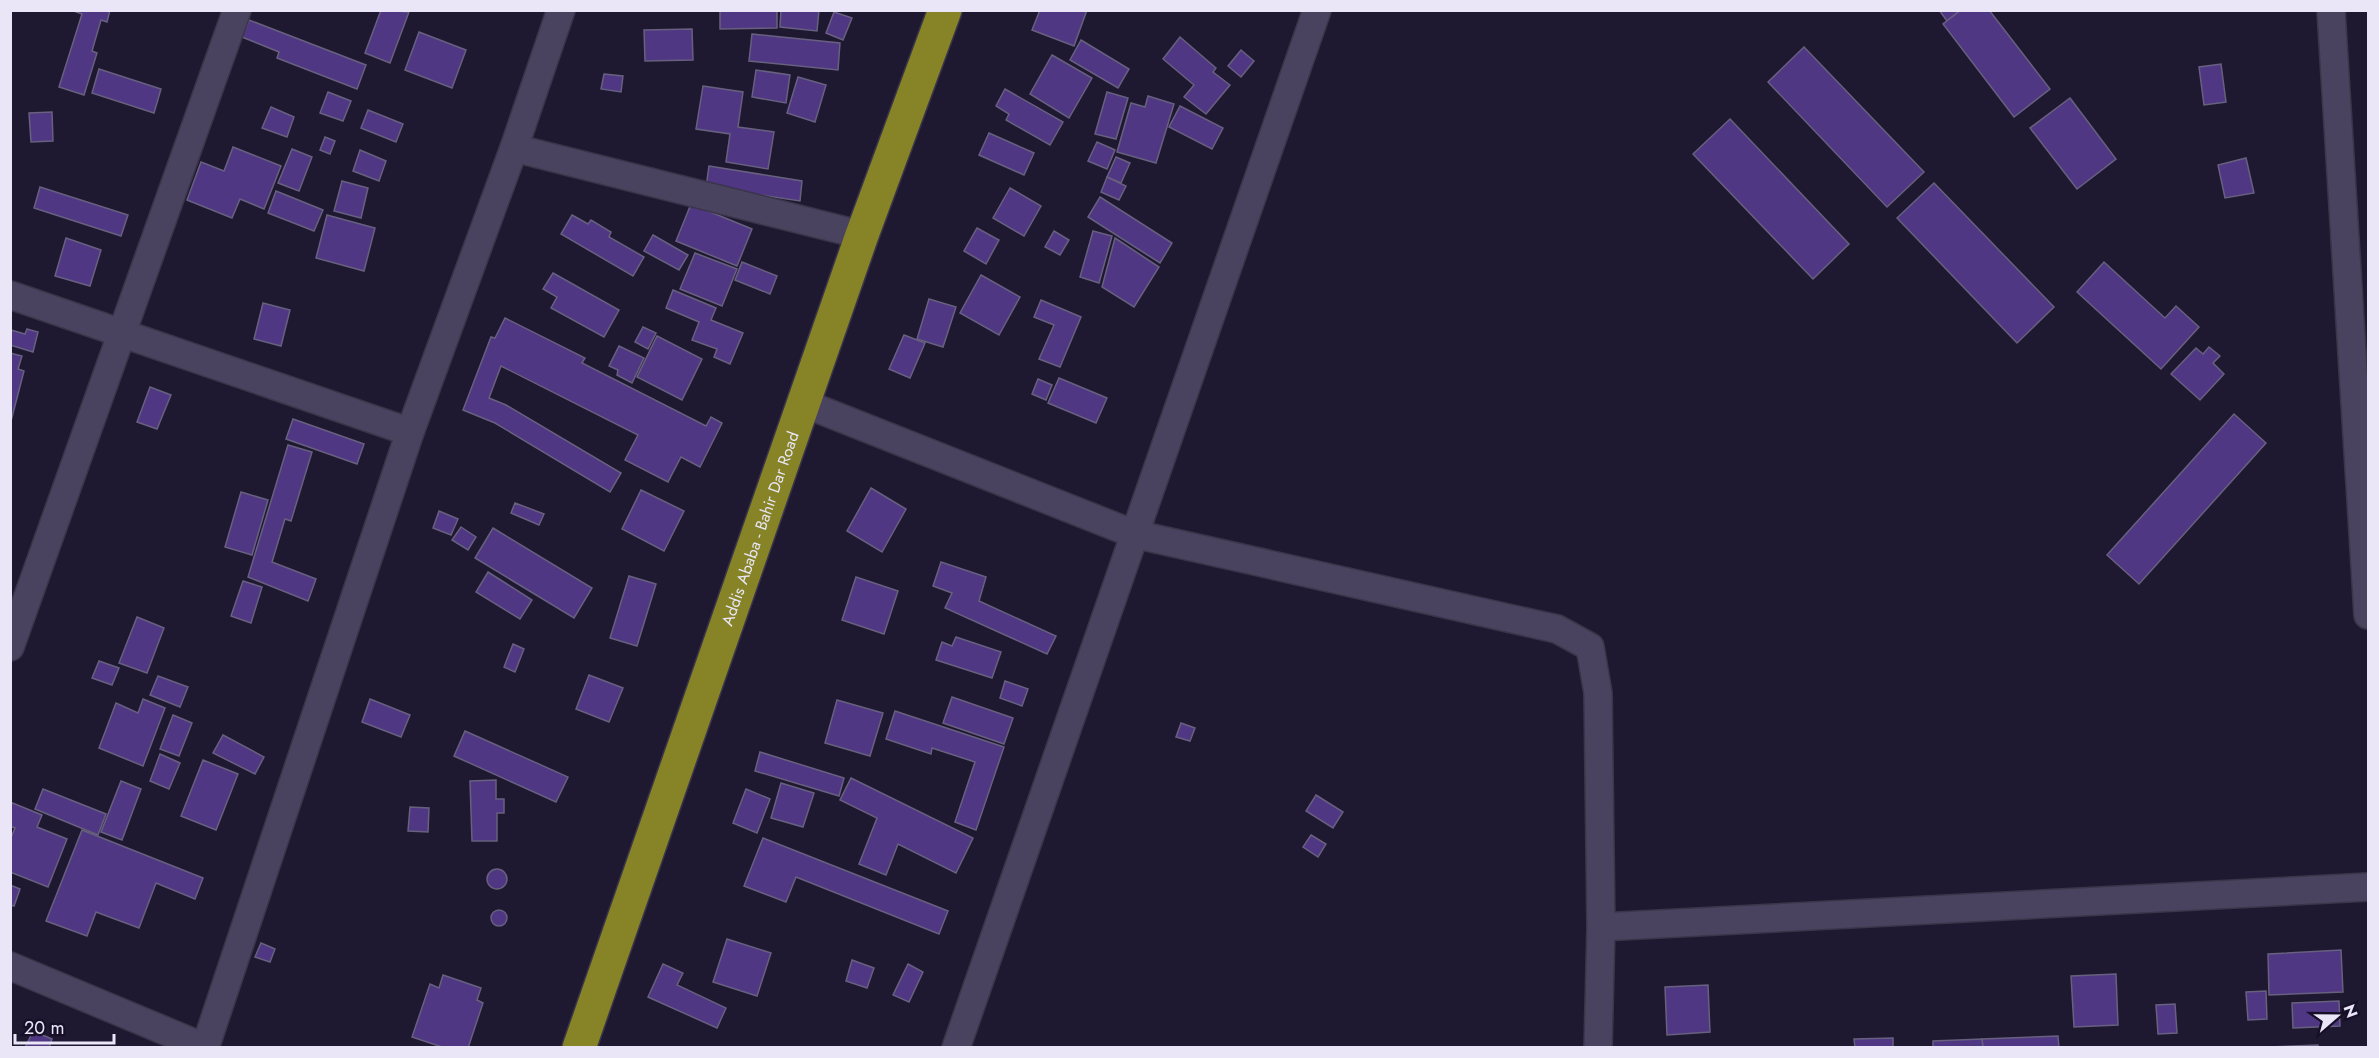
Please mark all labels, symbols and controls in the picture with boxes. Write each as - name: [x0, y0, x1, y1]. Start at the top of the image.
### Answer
- street label: Addis Ababa - Bahir Dar Road: [715, 428, 804, 629]
- north arrow: [2307, 986, 2367, 1046]
- text: N: [2338, 1001, 2364, 1021]
- scale bar: [15, 1007, 114, 1045]
- text: 20 m: [24, 1015, 64, 1041]

